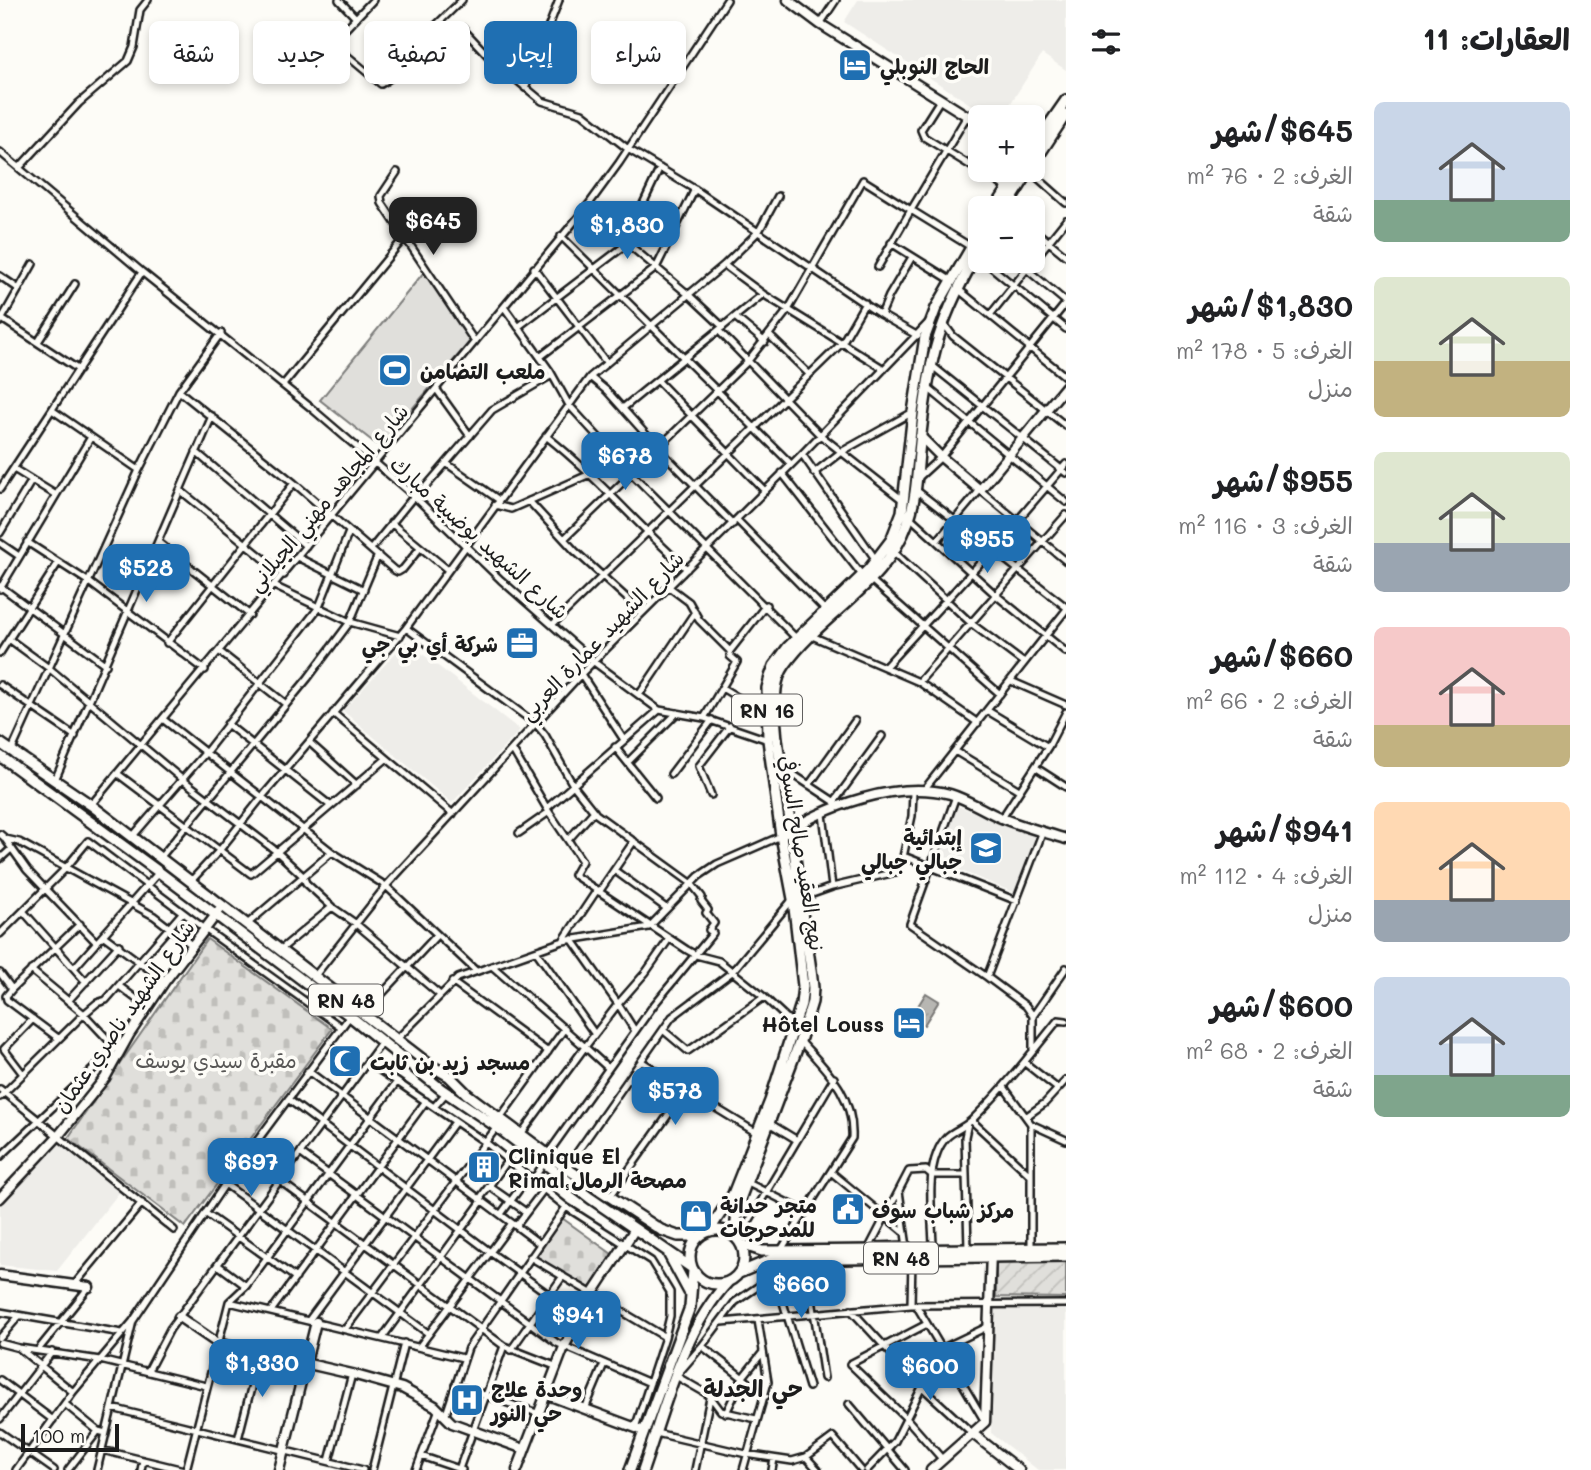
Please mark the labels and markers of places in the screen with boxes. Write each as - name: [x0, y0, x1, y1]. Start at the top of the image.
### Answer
- hotel icon: الحاج النوبلي: [836, 46, 874, 84]
- place label: الحاج النوبلي: [880, 52, 989, 86]
- pin: $645: [392, 198, 474, 257]
- pin: $1,830: [570, 202, 684, 261]
- sports icon: ملعب التضامن: [376, 351, 414, 389]
- place label: ملعب التضامن: [420, 357, 545, 385]
- pin: $678: [584, 433, 666, 492]
- pin: $955: [946, 516, 1028, 575]
- pin: $528: [105, 544, 187, 604]
- office icon: شركة أي بي جي: [503, 624, 541, 662]
- place label: شركة أي بي جي: [362, 630, 498, 664]
- place label: إبتدائية جبالي جبالي: [861, 823, 963, 881]
- school or university icon: إبتدائية جبالي جبالي: [967, 829, 1005, 867]
- hotel icon: Hôtel Louss: [890, 1004, 928, 1042]
- place label: Hôtel Louss: [761, 1010, 884, 1037]
- mosque icon: مسجد زيد بن ثابت: [326, 1042, 364, 1080]
- place label: مسجد زيد بن ثابت: [370, 1048, 530, 1076]
- pin: $578: [634, 1068, 716, 1127]
- pin: $697: [210, 1138, 292, 1198]
- place label: Clinique El Rimal,مصحة الرمال: [508, 1142, 687, 1193]
- building icon: Clinique El Rimal,مصحة الرمال: [465, 1148, 503, 1186]
- public building icon: مركز شباب سوف: [829, 1190, 867, 1228]
- place label: متجر حدانة للمدحرجات: [720, 1191, 817, 1242]
- place label: مركز شباب سوف: [872, 1196, 1014, 1224]
- shop icon: متجر حدانة للمدحرجات: [677, 1197, 715, 1235]
- pin: $660: [760, 1260, 842, 1320]
- pin: $941: [537, 1292, 619, 1351]
- pin: $1,330: [205, 1340, 319, 1399]
- pin: $600: [889, 1342, 971, 1402]
- place label: وحدة علاج حي النور: [489, 1375, 583, 1433]
- hospital icon: وحدة علاج حي النور: [448, 1381, 486, 1419]

